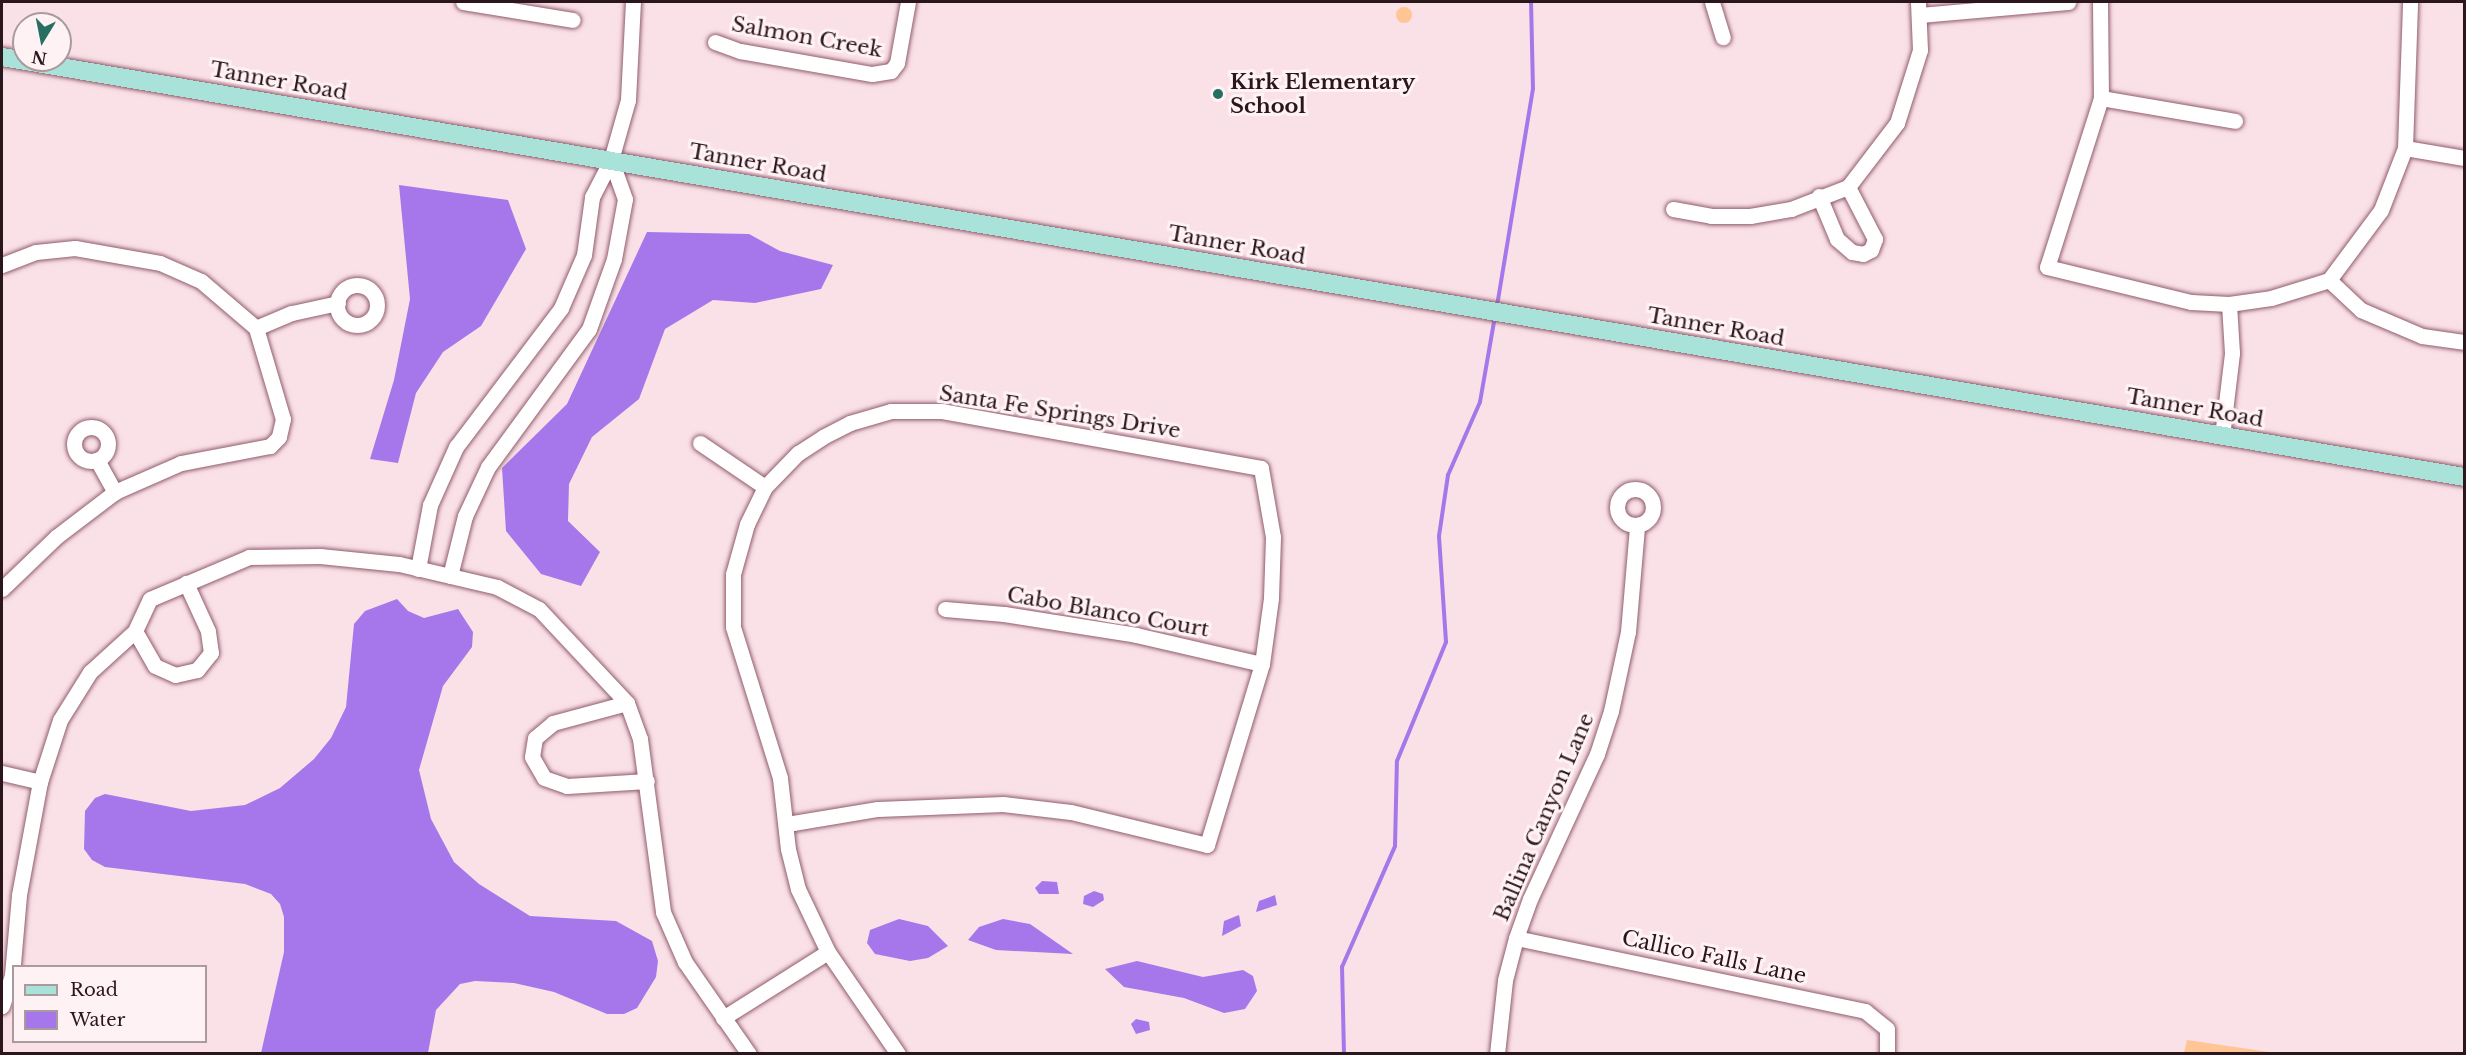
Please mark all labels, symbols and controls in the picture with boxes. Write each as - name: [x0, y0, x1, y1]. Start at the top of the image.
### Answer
- street label: Salmon Creek: [730, 11, 884, 63]
- north arrow: [12, 12, 72, 72]
- text: N: [30, 47, 48, 69]
- street label: Tanner Road: [208, 57, 350, 105]
- place label: Kirk Elementary School: [1230, 69, 1415, 119]
- marker: Kirk Elementary School: [1211, 87, 1225, 101]
- street label: Tanner Road: [687, 139, 829, 187]
- street label: Tanner Road: [1166, 221, 1308, 269]
- street label: Tanner Road: [1645, 303, 1787, 351]
- street label: Santa Fe Springs Drive: [938, 380, 1182, 444]
- street label: Tanner Road: [2124, 384, 2266, 432]
- street label: Cabo Blanco Court: [1005, 582, 1211, 642]
- street label: Ballina Canyon Lane: [1489, 709, 1599, 925]
- street label: Callico Falls Lane: [1620, 925, 1808, 989]
- legend: [12, 965, 207, 1043]
- text: Road: [70, 979, 118, 1001]
- text: Water: [70, 1009, 125, 1031]

